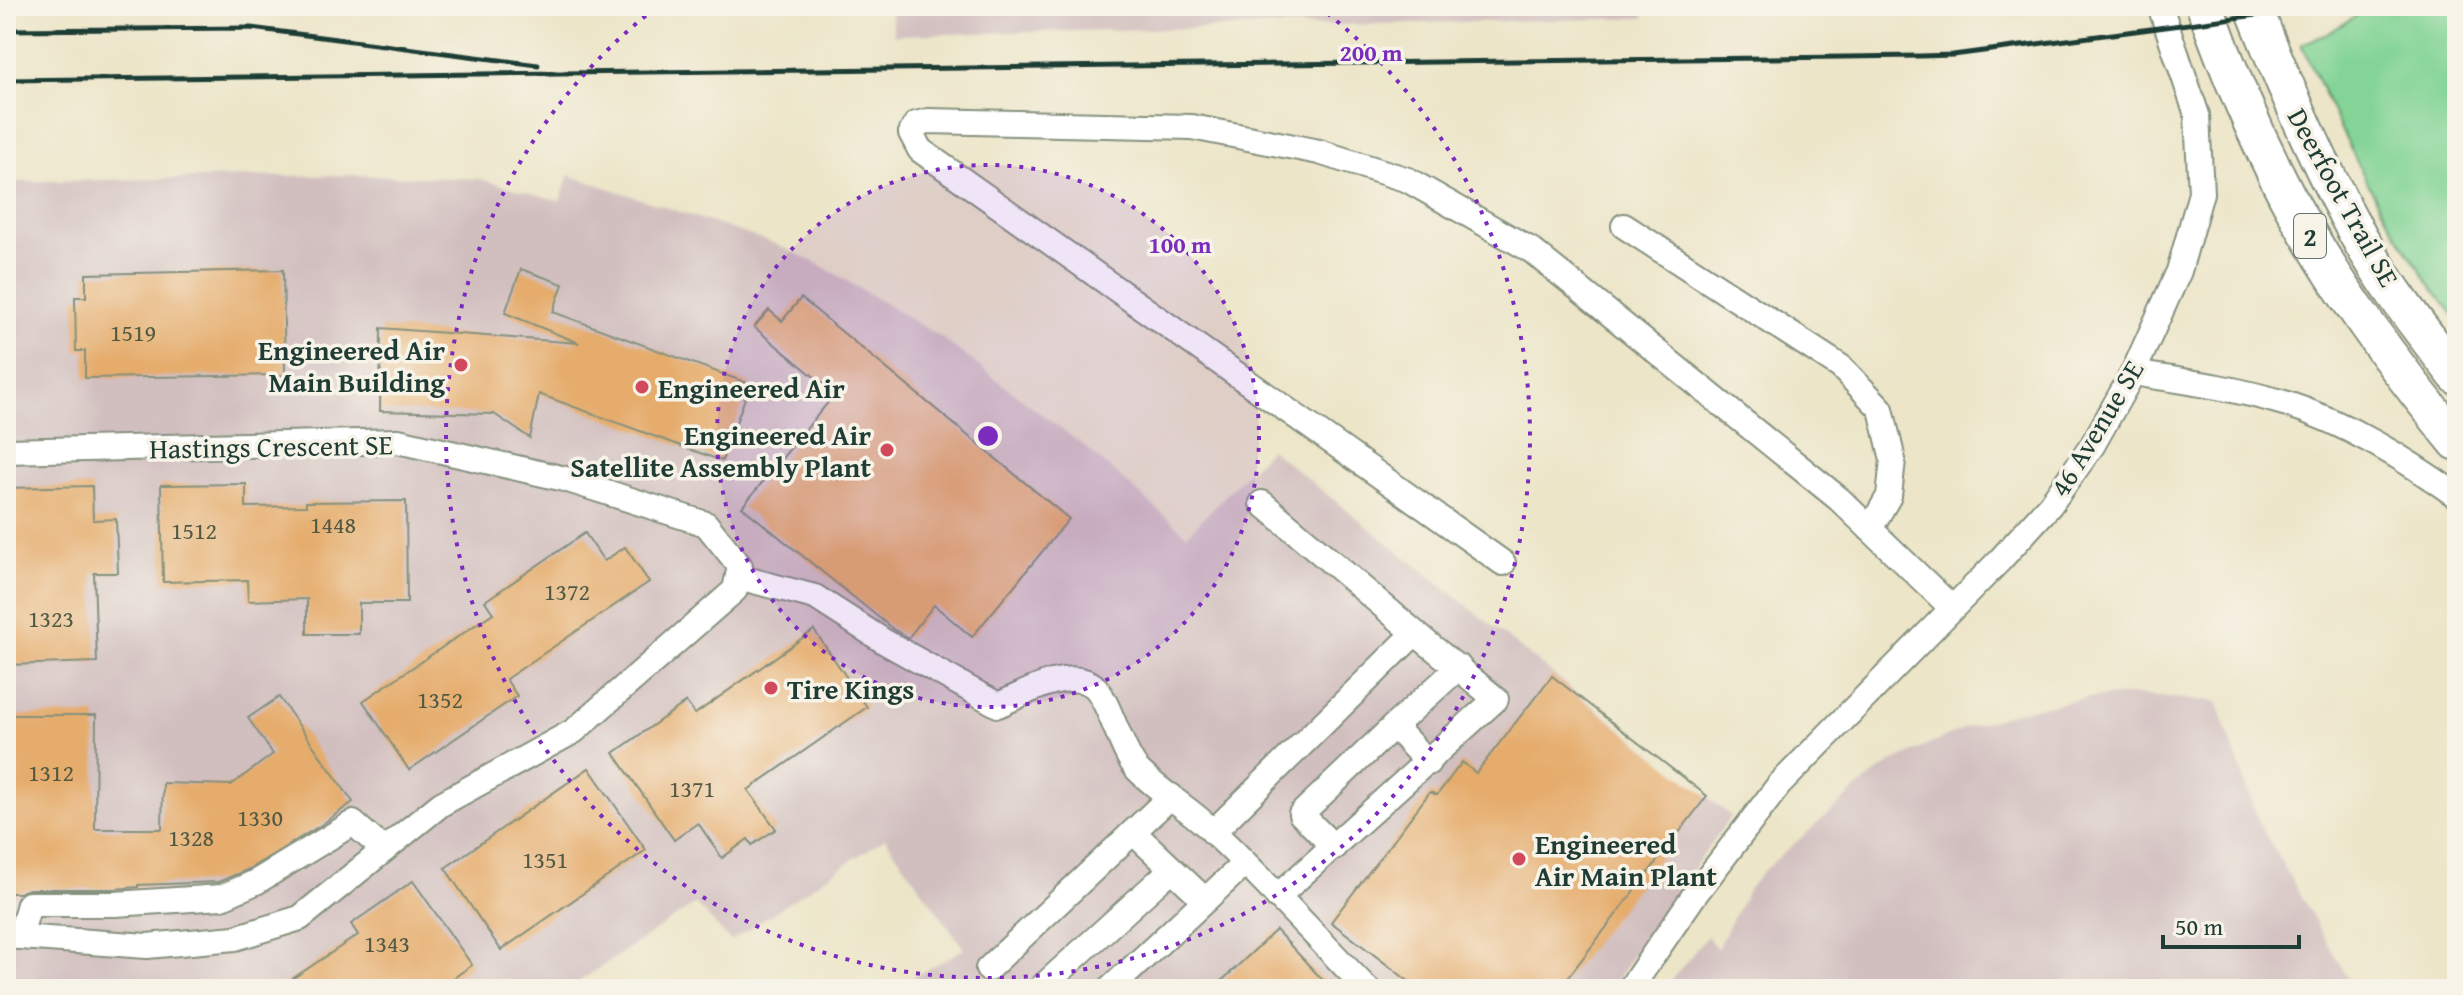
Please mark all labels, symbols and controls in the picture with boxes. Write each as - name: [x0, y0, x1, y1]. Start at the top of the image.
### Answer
- text: 200 m: [1339, 35, 1403, 70]
- street label: Deerfoot Trail SE: [2278, 100, 2410, 294]
- road number: 2: [2294, 214, 2326, 258]
- text: 100 m: [1148, 227, 1212, 262]
- house number: 1519: [110, 315, 156, 350]
- place label: Engineered Air Main Building: [258, 329, 445, 402]
- street label: 46 Avenue SE: [2039, 352, 2153, 504]
- marker: Engineered Air Main Building: [452, 356, 470, 374]
- place label: Engineered Air: [658, 367, 845, 408]
- marker: Engineered Air: [633, 378, 651, 396]
- place label: Engineered Air Satellite Assembly Plant: [570, 414, 871, 487]
- centre of rings: [974, 422, 1002, 450]
- street label: Hastings Crescent SE: [149, 423, 393, 469]
- marker: Engineered Air Satellite Assembly Plant: [878, 441, 896, 459]
- house number: 1448: [310, 507, 356, 542]
- house number: 1512: [171, 513, 217, 548]
- house number: 1372: [544, 574, 590, 609]
- house number: 1323: [28, 601, 74, 636]
- place label: Tire Kings: [787, 668, 914, 709]
- marker: Tire Kings: [762, 679, 780, 697]
- house number: 1352: [417, 682, 463, 717]
- house number: 1312: [28, 755, 74, 790]
- house number: 1371: [669, 771, 715, 806]
- house number: 1330: [237, 800, 283, 835]
- house number: 1328: [168, 820, 214, 855]
- place label: Engineered Air Main Plant: [1535, 823, 1717, 896]
- house number: 1351: [522, 842, 568, 877]
- marker: Engineered Air Main Plant: [1510, 850, 1528, 868]
- scale bar: [2163, 899, 2299, 949]
- text: 50 m: [2175, 909, 2223, 944]
- house number: 1343: [364, 926, 410, 961]

